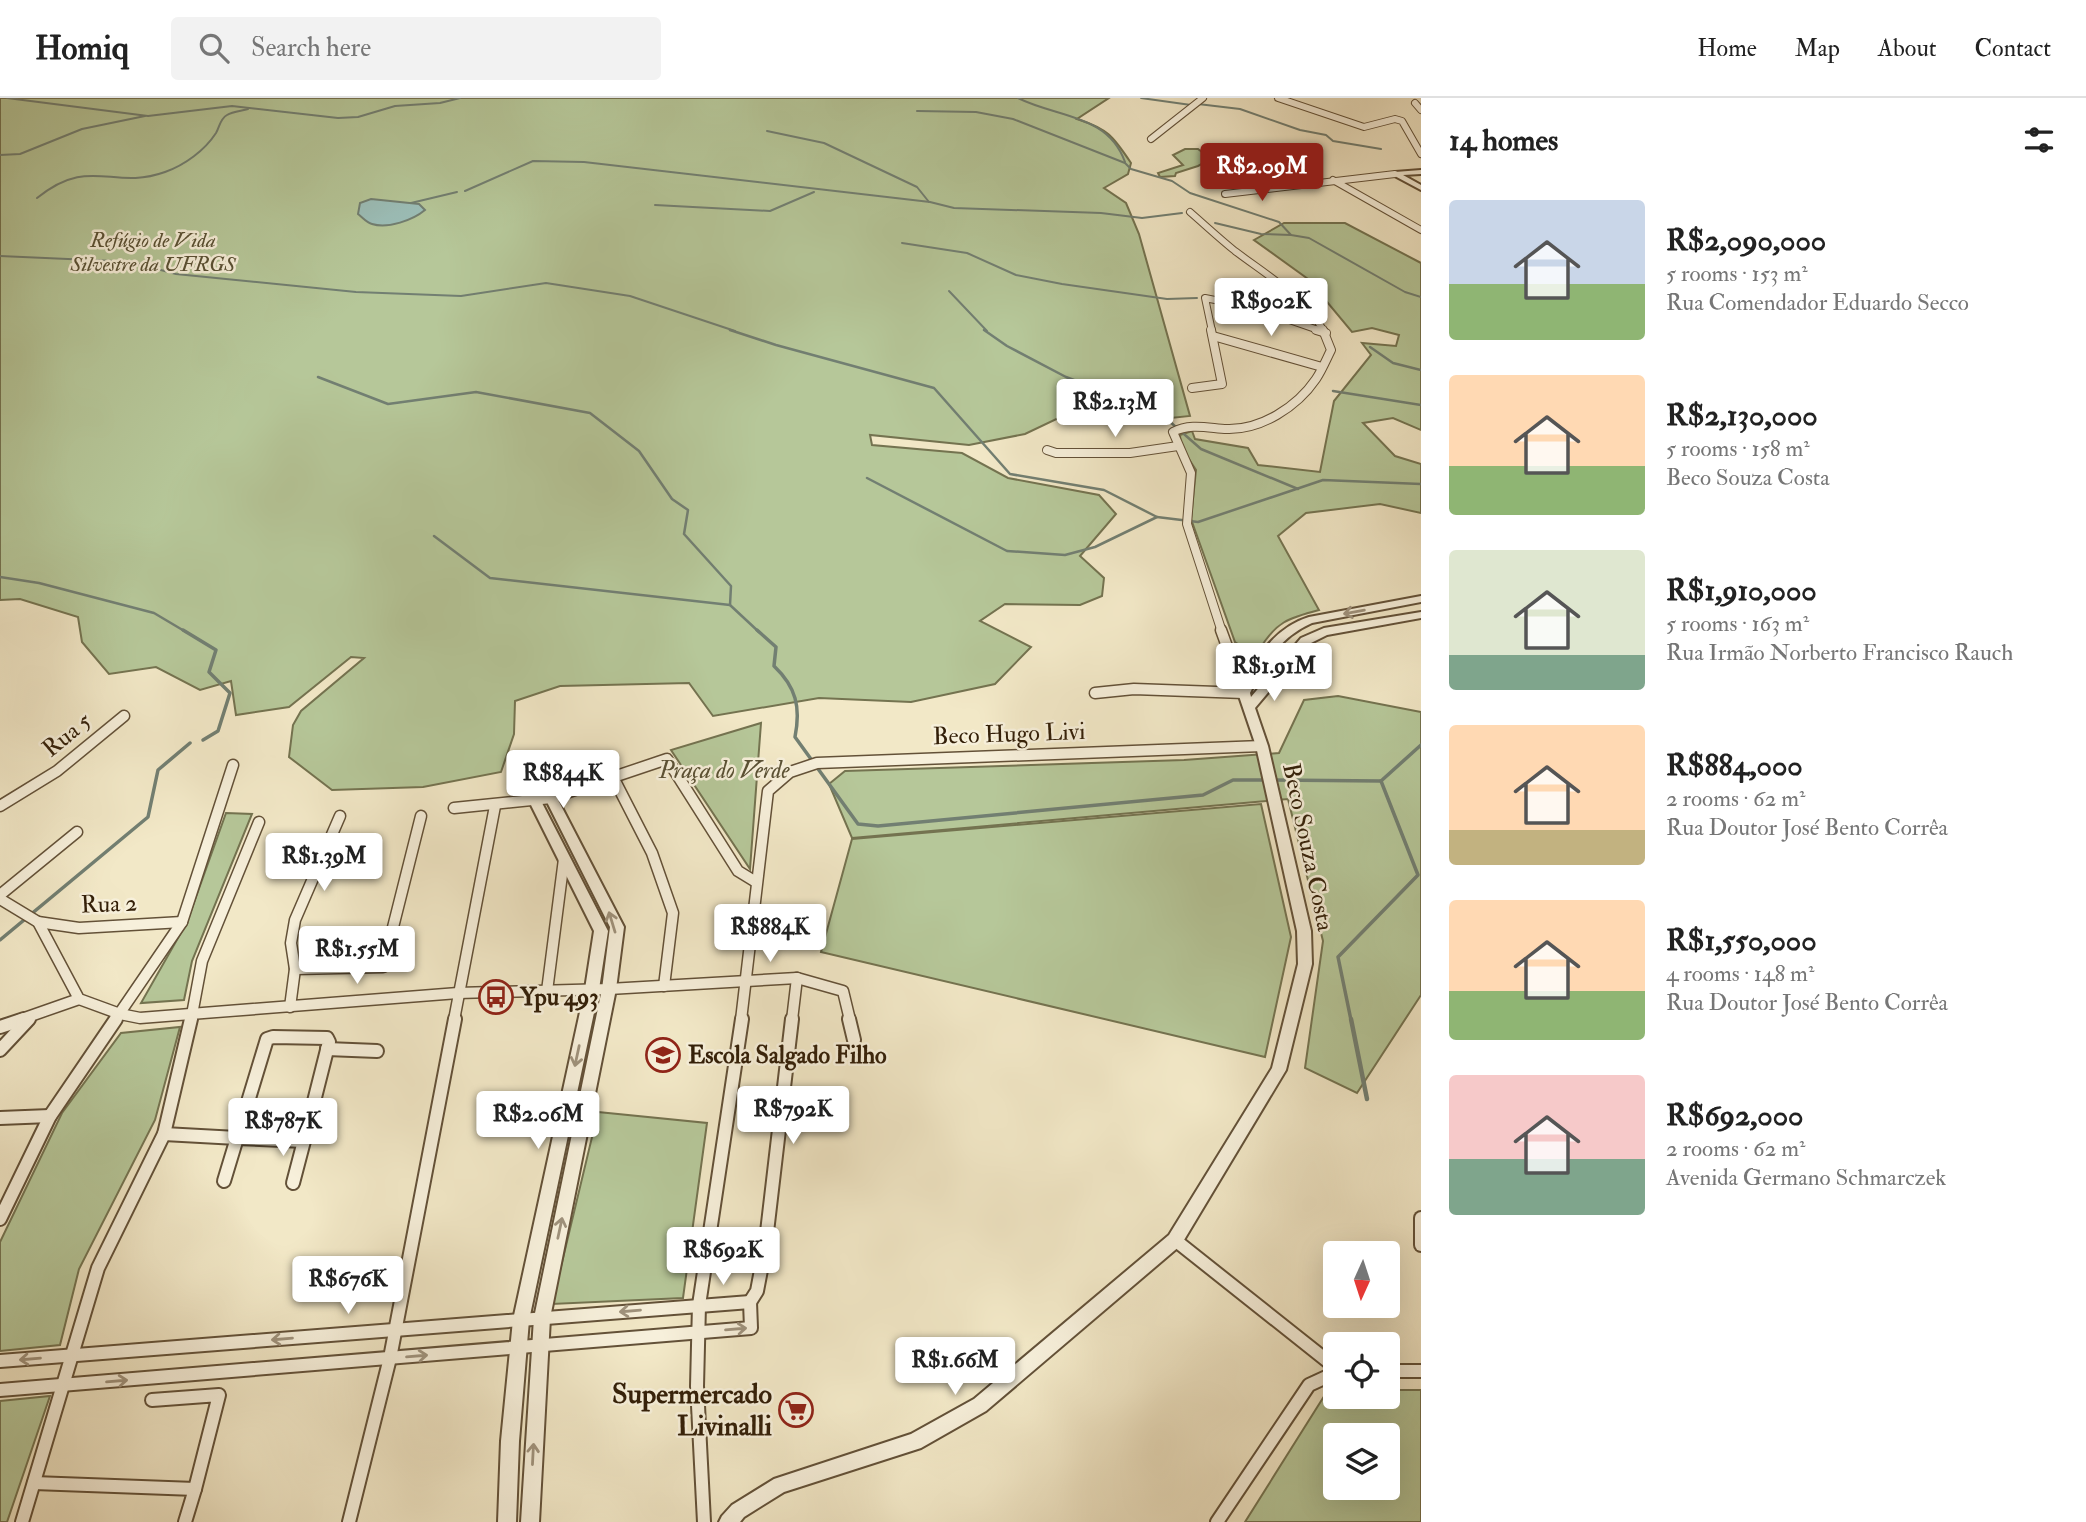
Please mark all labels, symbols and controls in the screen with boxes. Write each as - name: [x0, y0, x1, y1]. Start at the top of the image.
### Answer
- search box: [171, 17, 661, 80]
- text: Homiq: [35, 28, 129, 69]
- icon: search: [195, 29, 233, 67]
- text: Search here: [251, 32, 371, 64]
- text: Home: [1697, 33, 1757, 64]
- text: Map: [1795, 33, 1840, 64]
- text: About: [1878, 33, 1937, 64]
- text: Contact: [1975, 33, 2051, 64]
- icon: filters: [2020, 121, 2058, 159]
- text: 14 homes: [1449, 122, 1558, 159]
- pin: R$2.09M: [1197, 144, 1327, 203]
- text: R$2.09M: [1216, 151, 1308, 180]
- text: R$2,090,000: [1666, 222, 1826, 259]
- park label: Refúgio de Vida Silvestre da UFRGS: [70, 227, 236, 278]
- icon: home: [1505, 228, 1589, 312]
- text: 5 rooms · 153 m²: [1666, 259, 1808, 288]
- pin: R$902K: [1214, 278, 1328, 338]
- text: R$902K: [1231, 286, 1311, 315]
- text: Rua Comendador Eduardo Secco: [1666, 288, 1969, 317]
- pin: R$2.13M: [1050, 380, 1180, 439]
- text: R$2.13M: [1073, 387, 1157, 416]
- text: R$2,130,000: [1666, 397, 1818, 434]
- icon: home: [1505, 403, 1589, 487]
- text: 5 rooms · 158 m²: [1666, 434, 1810, 463]
- text: Beco Souza Costa: [1666, 463, 1830, 492]
- text: R$1,910,000: [1666, 572, 1817, 609]
- icon: home: [1505, 578, 1589, 662]
- one-way arrow: [1343, 605, 1366, 619]
- text: 5 rooms · 163 m²: [1666, 609, 1809, 638]
- text: Rua Irmão Norberto Francisco Rauch: [1666, 638, 2013, 667]
- pin: R$1.91M: [1209, 644, 1339, 703]
- text: R$1.91M: [1232, 651, 1316, 680]
- street label: Rua 5: [36, 705, 98, 764]
- street label: Beco Hugo Livi: [932, 716, 1086, 752]
- text: R$884,000: [1666, 747, 1803, 784]
- pin: R$844K: [506, 750, 620, 810]
- icon: home: [1505, 753, 1589, 837]
- park label: Praça do Verde: [657, 755, 791, 786]
- text: R$844K: [522, 758, 604, 787]
- street label: Beco Souza Costa: [1275, 760, 1341, 935]
- text: 2 rooms · 62 m²: [1666, 784, 1805, 813]
- text: Rua Doutor José Bento Corrêa: [1666, 813, 1948, 842]
- pin: R$1.39M: [259, 834, 389, 893]
- text: R$1.39M: [281, 841, 367, 870]
- street label: Rua 2: [80, 888, 138, 920]
- pin: R$884K: [713, 904, 827, 964]
- one-way arrow: [605, 911, 618, 933]
- text: R$884K: [730, 912, 810, 941]
- text: R$1,550,000: [1666, 922, 1817, 959]
- pin: R$1.55M: [292, 926, 422, 986]
- icon: home: [1505, 928, 1589, 1012]
- text: R$1.55M: [315, 934, 399, 963]
- text: 4 rooms · 148 m²: [1666, 959, 1814, 988]
- bus stop icon: Ypu 493: [477, 978, 515, 1016]
- place label: Ypu 493: [519, 982, 599, 1013]
- text: Rua Doutor José Bento Corrêa: [1666, 988, 1948, 1017]
- school or university icon: Escola Salgado Filho: [644, 1036, 682, 1074]
- place label: Escola Salgado Filho: [688, 1040, 887, 1071]
- one-way arrow: [570, 1044, 584, 1067]
- pin: R$792K: [736, 1086, 850, 1146]
- pin: R$2.06M: [473, 1091, 603, 1151]
- text: R$792K: [753, 1094, 833, 1123]
- text: R$692,000: [1666, 1097, 1803, 1134]
- pin: R$787K: [226, 1098, 340, 1158]
- text: R$2.06M: [492, 1099, 584, 1128]
- icon: home: [1505, 1103, 1589, 1187]
- text: R$787K: [244, 1106, 322, 1135]
- text: 2 rooms · 62 m²: [1666, 1134, 1805, 1163]
- text: Avenida Germano Schmarczek: [1666, 1163, 1946, 1192]
- one-way arrow: [553, 1217, 567, 1240]
- pin: R$692K: [666, 1228, 780, 1287]
- text: R$692K: [683, 1235, 763, 1264]
- north arrow: [1323, 1241, 1400, 1318]
- map controls: [1323, 1241, 1400, 1500]
- pin: R$676K: [291, 1256, 405, 1316]
- text: R$676K: [308, 1264, 388, 1293]
- one-way arrow: [620, 1305, 642, 1318]
- one-way arrow: [725, 1322, 747, 1335]
- button: locate: [1323, 1332, 1400, 1409]
- one-way arrow: [271, 1333, 293, 1346]
- pin: R$1.66M: [890, 1338, 1020, 1397]
- text: R$1.66M: [911, 1345, 999, 1374]
- one-way arrow: [405, 1349, 428, 1362]
- one-way arrow: [20, 1353, 42, 1366]
- one-way arrow: [105, 1374, 128, 1387]
- place label: Supermercado Livinalli: [612, 1377, 773, 1444]
- supermarket icon: Supermercado Livinalli: [777, 1391, 815, 1429]
- button: layers: [1323, 1423, 1400, 1500]
- one-way arrow: [527, 1443, 540, 1466]

